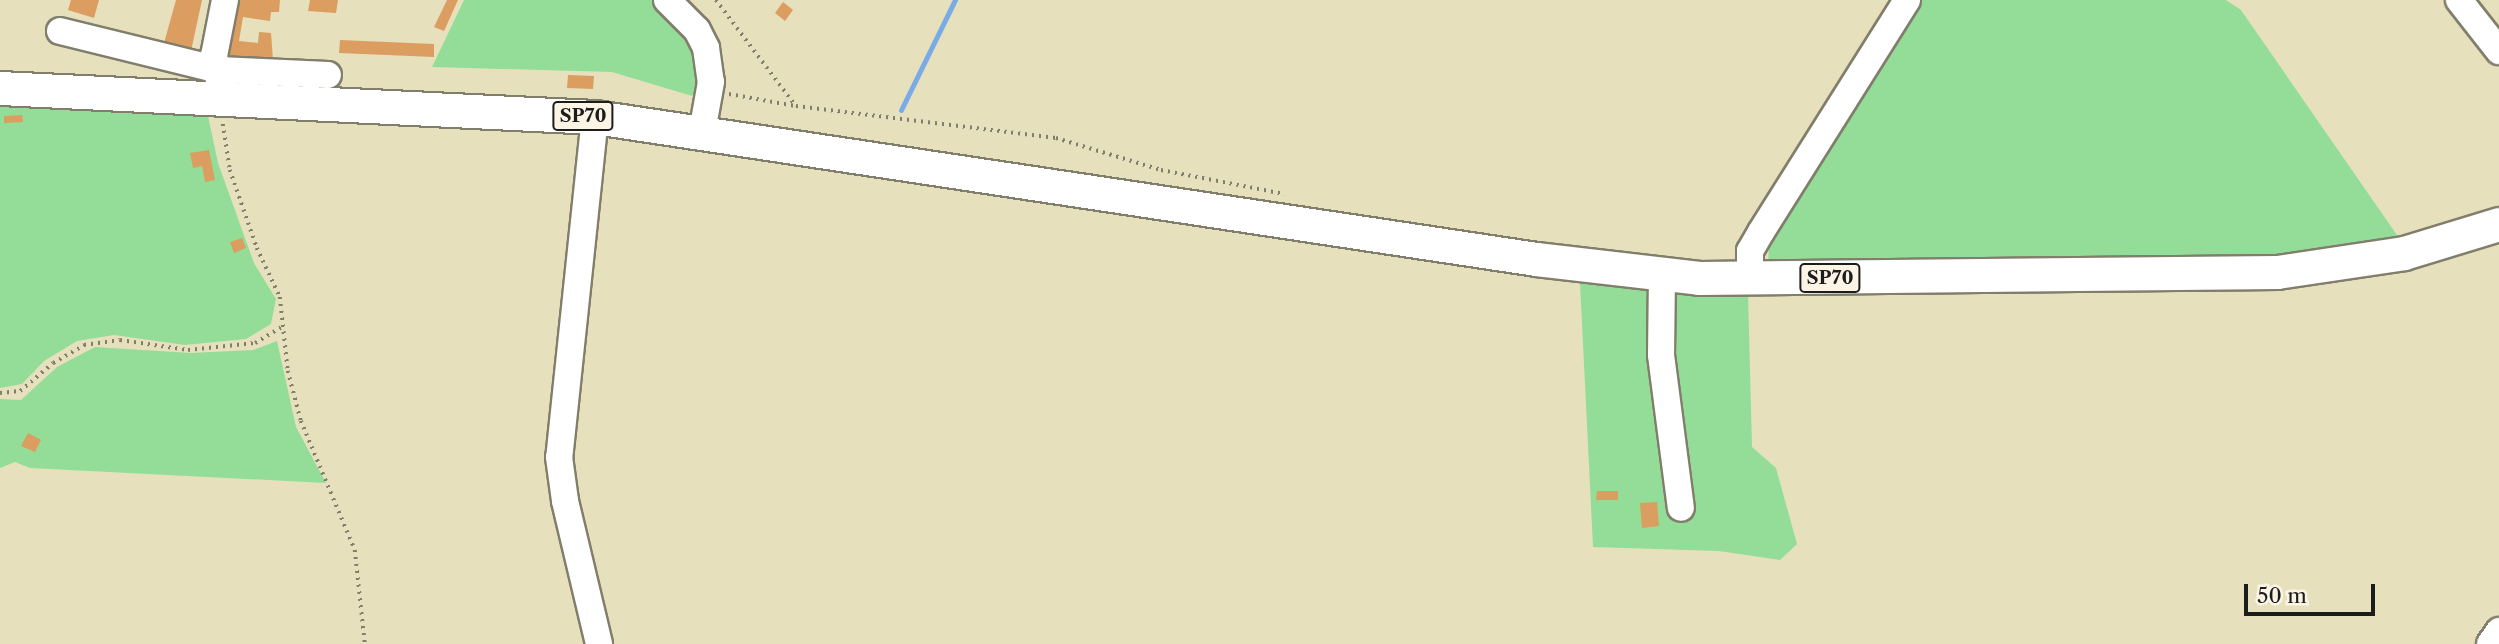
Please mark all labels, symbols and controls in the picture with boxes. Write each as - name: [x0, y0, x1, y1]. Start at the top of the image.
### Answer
- road number: SP70: [552, 100, 614, 132]
- road number: SP70: [1798, 262, 1862, 294]
- scale bar: [2247, 570, 2378, 614]
- text: 50 m: [2257, 583, 2307, 608]

